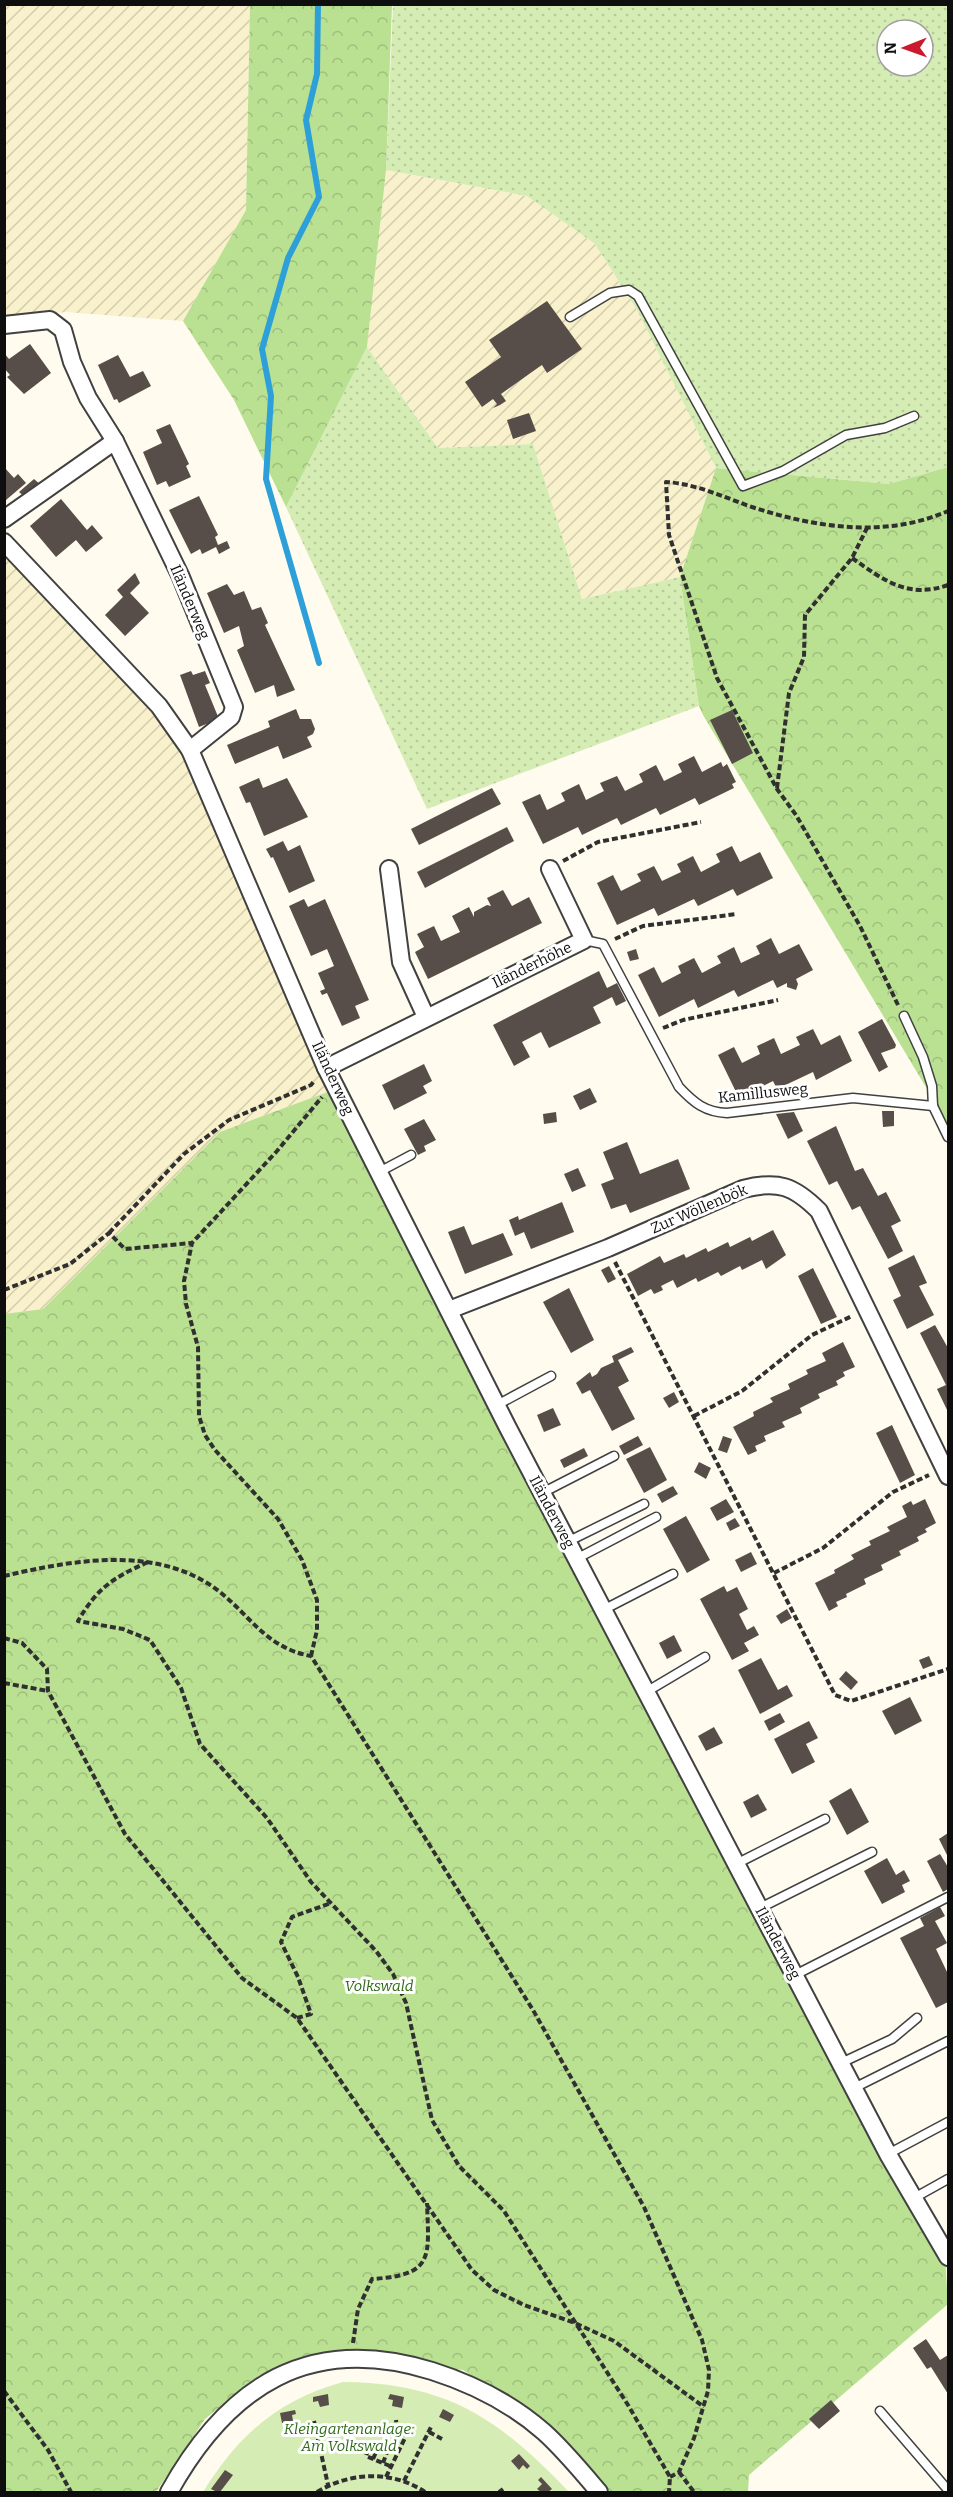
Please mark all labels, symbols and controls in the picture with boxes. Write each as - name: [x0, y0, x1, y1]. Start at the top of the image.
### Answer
- north arrow: [875, 18, 935, 78]
- text: N: [881, 42, 900, 55]
- street label: Iländerweg: [166, 562, 214, 642]
- street label: Iländerhöhe: [489, 938, 575, 992]
- street label: Iländerweg: [308, 1038, 358, 1118]
- street label: Kamillusweg: [717, 1079, 809, 1107]
- street label: Zur Wöllenbök: [648, 1180, 750, 1237]
- street label: Iländerweg: [525, 1473, 579, 1551]
- street label: Iländerweg: [751, 1904, 805, 1982]
- park label: Volkswald: [344, 1977, 414, 1995]
- park label: Kleingartenanlage: Am Volkswald: [284, 2420, 414, 2455]

